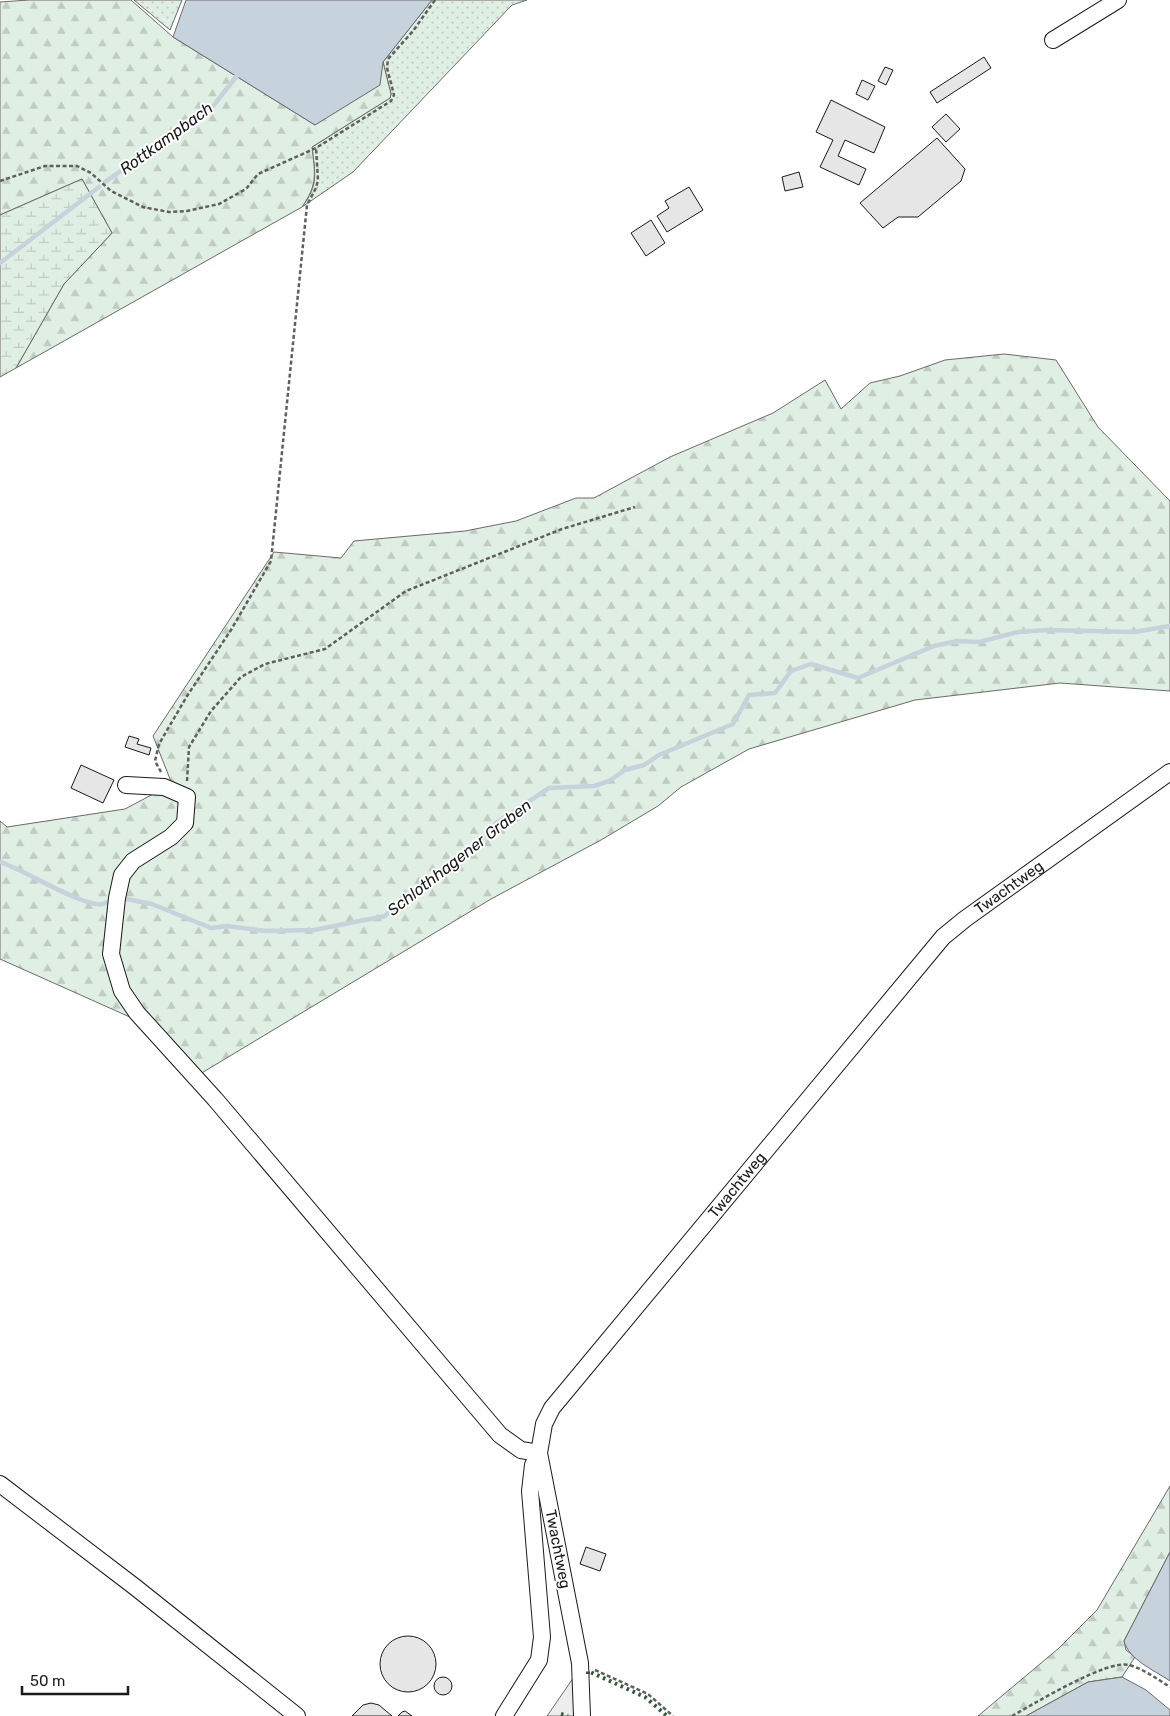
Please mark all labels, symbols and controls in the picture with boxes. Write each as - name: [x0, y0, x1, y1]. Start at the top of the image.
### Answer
- water label: Rottkampbach: [116, 98, 217, 179]
- water label: Schlothhagener Graben: [383, 795, 535, 920]
- street label: Twachtweg: [971, 857, 1047, 918]
- street label: Twachtweg: [705, 1149, 770, 1222]
- street label: Twachtweg: [542, 1508, 574, 1590]
- scale bar: [22, 1664, 129, 1696]
- text: 50 m: [30, 1672, 65, 1690]

